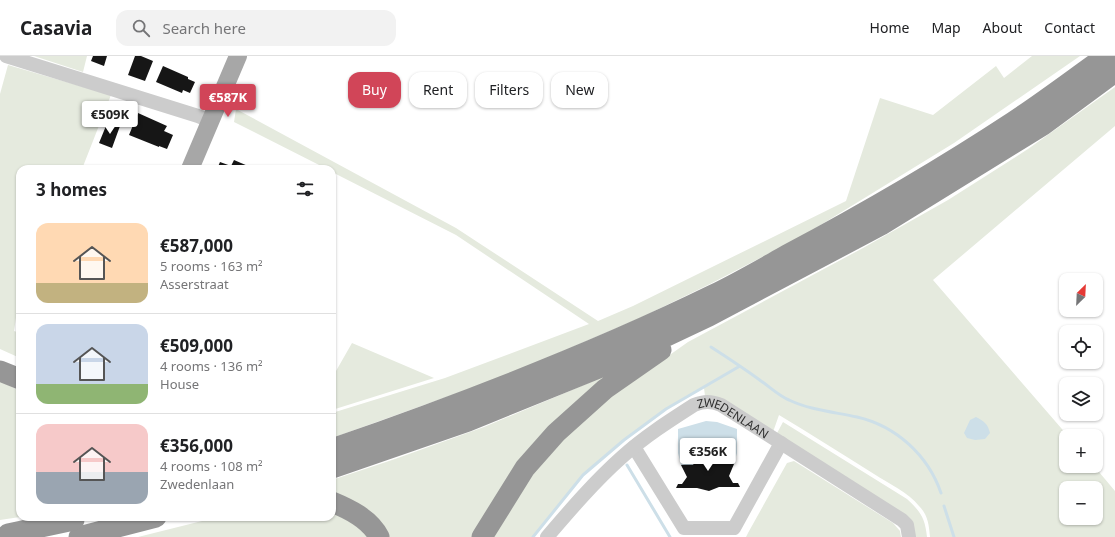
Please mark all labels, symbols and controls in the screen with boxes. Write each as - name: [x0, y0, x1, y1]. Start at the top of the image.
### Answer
- search box: [116, 10, 396, 46]
- text: Casavia: [20, 15, 92, 41]
- icon: search: [130, 17, 152, 39]
- text: Search here: [162, 18, 246, 38]
- text: Home: [870, 18, 909, 37]
- text: Map: [931, 18, 961, 37]
- text: About: [983, 18, 1022, 37]
- text: Contact: [1044, 18, 1095, 37]
- chip: Buy: [348, 72, 401, 108]
- chip: Rent: [409, 72, 467, 108]
- chip: Filters: [475, 72, 543, 108]
- chip: New: [551, 72, 608, 108]
- pin: €587K: [200, 84, 256, 118]
- text: €587K: [209, 88, 247, 106]
- pin: €509K: [82, 101, 138, 135]
- text: €509K: [91, 105, 129, 123]
- text: 3 homes: [36, 178, 107, 201]
- icon: filters: [294, 178, 316, 200]
- text: €587,000: [160, 234, 233, 257]
- icon: home: [68, 239, 116, 287]
- text: 5 rooms · 163 m²: [160, 257, 263, 275]
- north arrow: [1059, 273, 1103, 317]
- map controls: [1059, 273, 1103, 525]
- text: Asserstraat: [160, 275, 229, 293]
- button: locate: [1059, 325, 1103, 369]
- text: €509,000: [160, 334, 233, 357]
- icon: home: [68, 340, 116, 388]
- text: 4 rooms · 136 m²: [160, 357, 263, 375]
- text: House: [160, 375, 199, 393]
- button: layers: [1059, 377, 1103, 421]
- street label: ZWEDENLAAN: [695, 393, 772, 442]
- button: +: [1059, 429, 1103, 473]
- text: €356,000: [160, 434, 233, 457]
- pin: €356K: [680, 438, 736, 472]
- icon: home: [68, 440, 116, 488]
- text: €356K: [689, 442, 727, 460]
- text: 4 rooms · 108 m²: [160, 457, 263, 475]
- text: Zwedenlaan: [160, 475, 234, 493]
- button: −: [1059, 481, 1103, 525]

